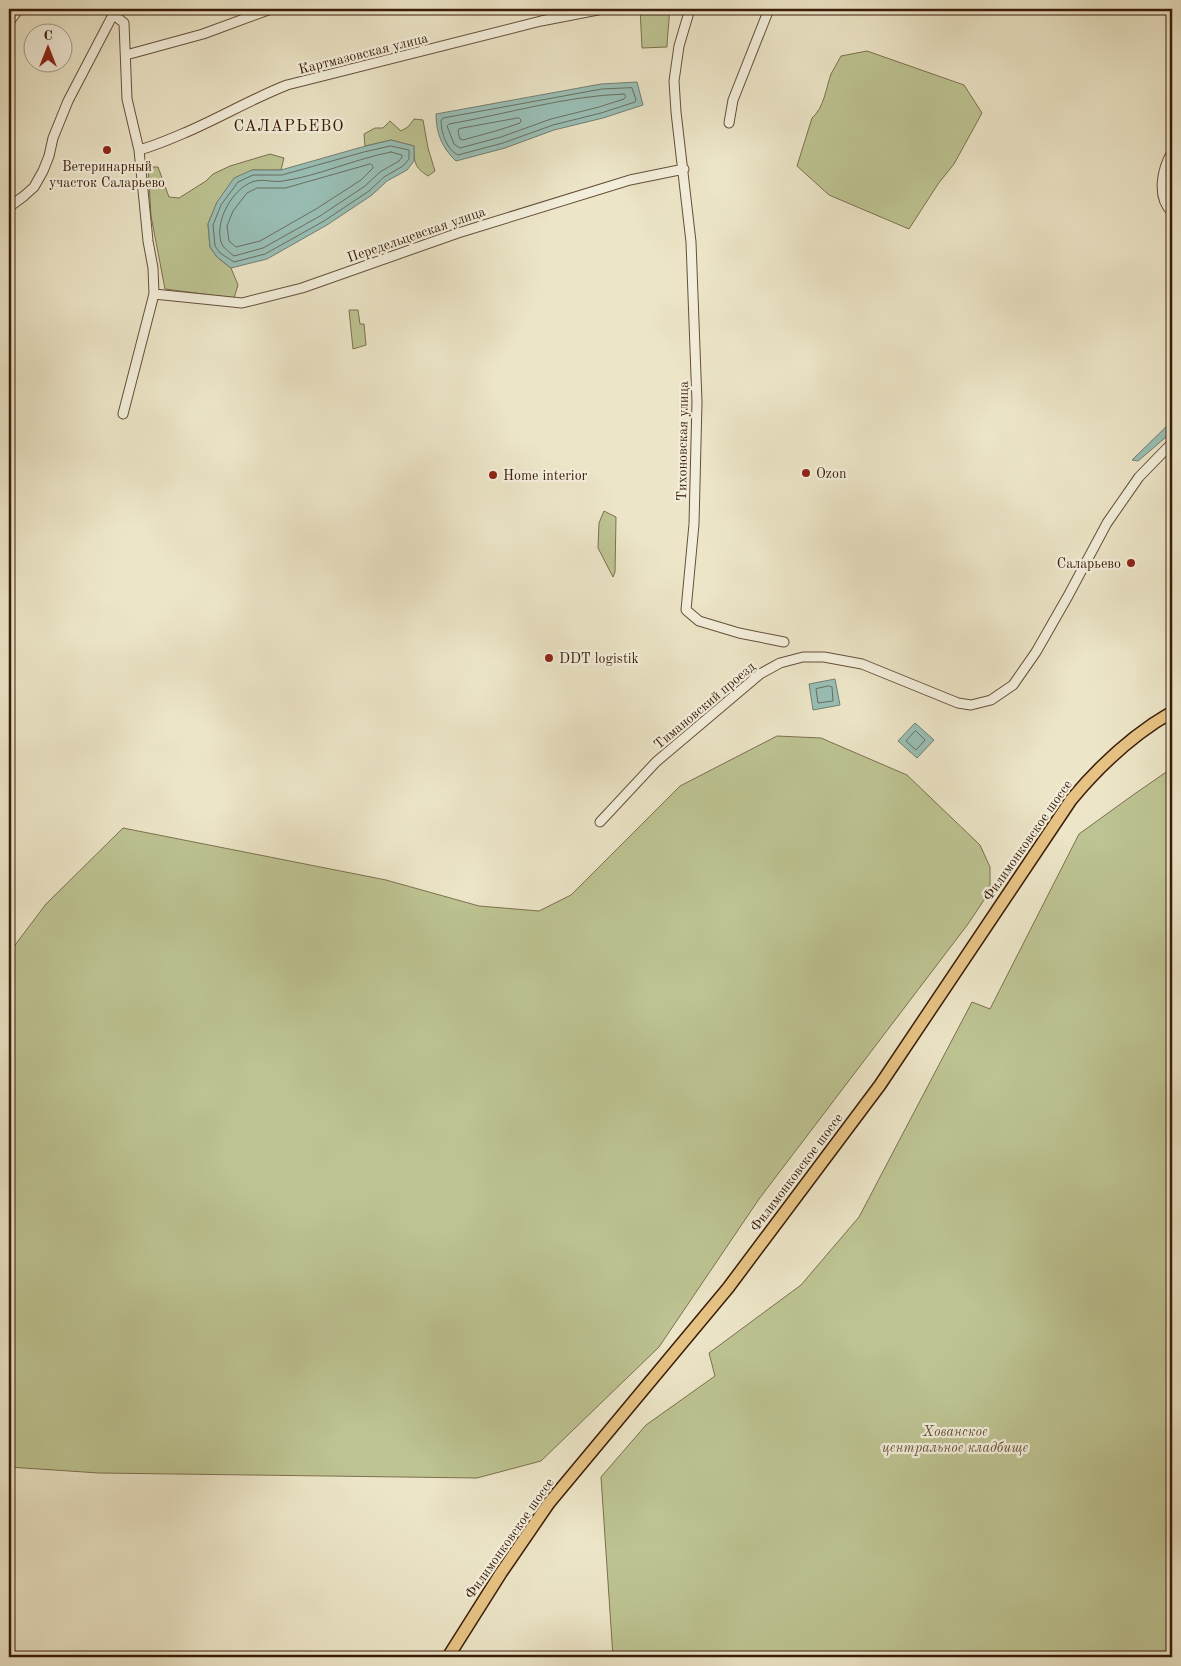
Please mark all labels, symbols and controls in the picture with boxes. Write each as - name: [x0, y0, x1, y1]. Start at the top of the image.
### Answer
- north arrow: [22, 22, 72, 72]
- text: С: [43, 29, 53, 43]
- street label: Картмазовская улица: [297, 31, 429, 77]
- district label: САЛАРЬЕВО: [234, 119, 344, 135]
- marker: Ветеринарный участок Саларьево: [101, 144, 113, 156]
- place label: Ветеринарный участок Саларьево: [49, 160, 165, 190]
- street label: Передельцевская улица: [345, 205, 487, 265]
- street label: Тихоновская улица: [675, 381, 691, 501]
- marker: Ozon: [800, 467, 812, 479]
- place label: Ozon: [816, 467, 847, 481]
- marker: Home interior: [487, 469, 499, 481]
- place label: Home interior: [503, 469, 588, 483]
- place label: Саларьево: [1057, 557, 1121, 571]
- marker: Саларьево: [1125, 557, 1137, 569]
- marker: DDT logistik: [543, 652, 555, 664]
- place label: DDT logistik: [559, 652, 639, 666]
- street label: Тимановский проезд: [651, 659, 758, 752]
- street label: Филимонковское шоссе: [981, 778, 1075, 904]
- street label: Филимонковское шоссе: [748, 1111, 846, 1234]
- park label: Хованское центральное кладбище: [882, 1425, 1029, 1456]
- street label: Филимонковское шоссе: [463, 1476, 557, 1602]

